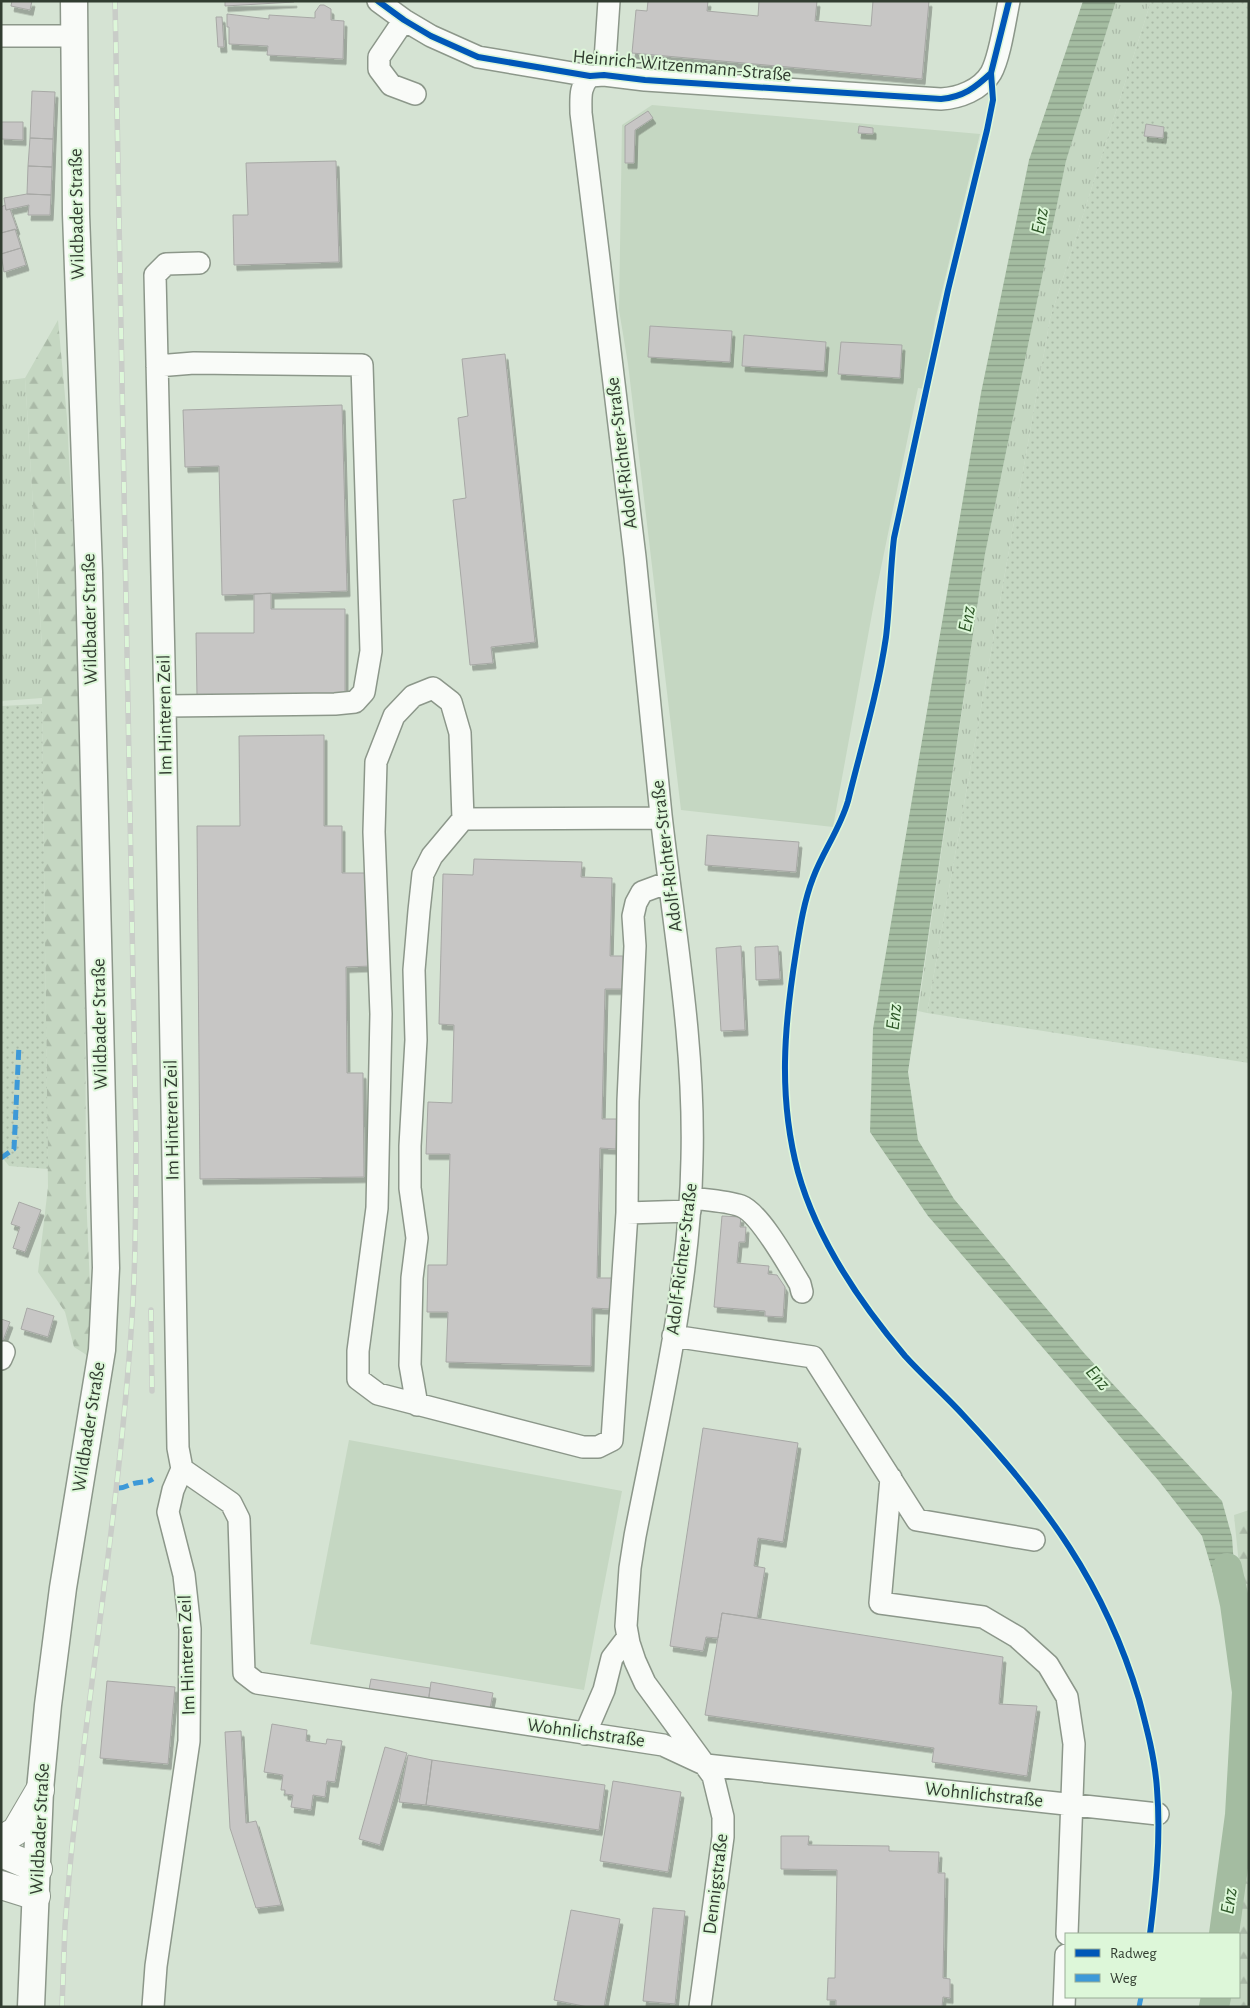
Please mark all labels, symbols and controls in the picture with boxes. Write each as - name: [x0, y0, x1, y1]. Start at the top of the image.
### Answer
- street label: Heinrich-Witzenmann-Straße: [572, 47, 792, 85]
- street label: Wildbader Straße: [66, 148, 88, 280]
- water label: Enz: [1028, 206, 1052, 236]
- street label: Adolf-Richter-Straße: [603, 376, 641, 530]
- street label: Wildbader Straße: [79, 553, 101, 685]
- water label: Enz: [955, 604, 979, 634]
- street label: Im Hinteren Zeil: [154, 655, 176, 775]
- street label: Adolf-Richter-Straße: [648, 779, 686, 933]
- street label: Wildbader Straße: [89, 958, 111, 1090]
- water label: Enz: [883, 1003, 905, 1031]
- street label: Im Hinteren Zeil: [161, 1060, 183, 1180]
- street label: Adolf-Richter-Straße: [663, 1182, 701, 1336]
- street label: Wildbader Straße: [69, 1361, 109, 1493]
- water label: Enz: [1082, 1361, 1114, 1395]
- street label: Im Hinteren Zeil: [175, 1594, 199, 1716]
- street label: Wohnlichstraße: [526, 1715, 646, 1751]
- street label: Wildbader Straße: [27, 1763, 53, 1895]
- street label: Wohnlichstraße: [924, 1779, 1044, 1811]
- street label: Dennigstraße: [700, 1833, 732, 1935]
- water label: Enz: [1217, 1886, 1241, 1916]
- legend: [1065, 1933, 1240, 1998]
- text: Radweg: [1110, 1946, 1157, 1961]
- text: Weg: [1110, 1971, 1138, 1986]

